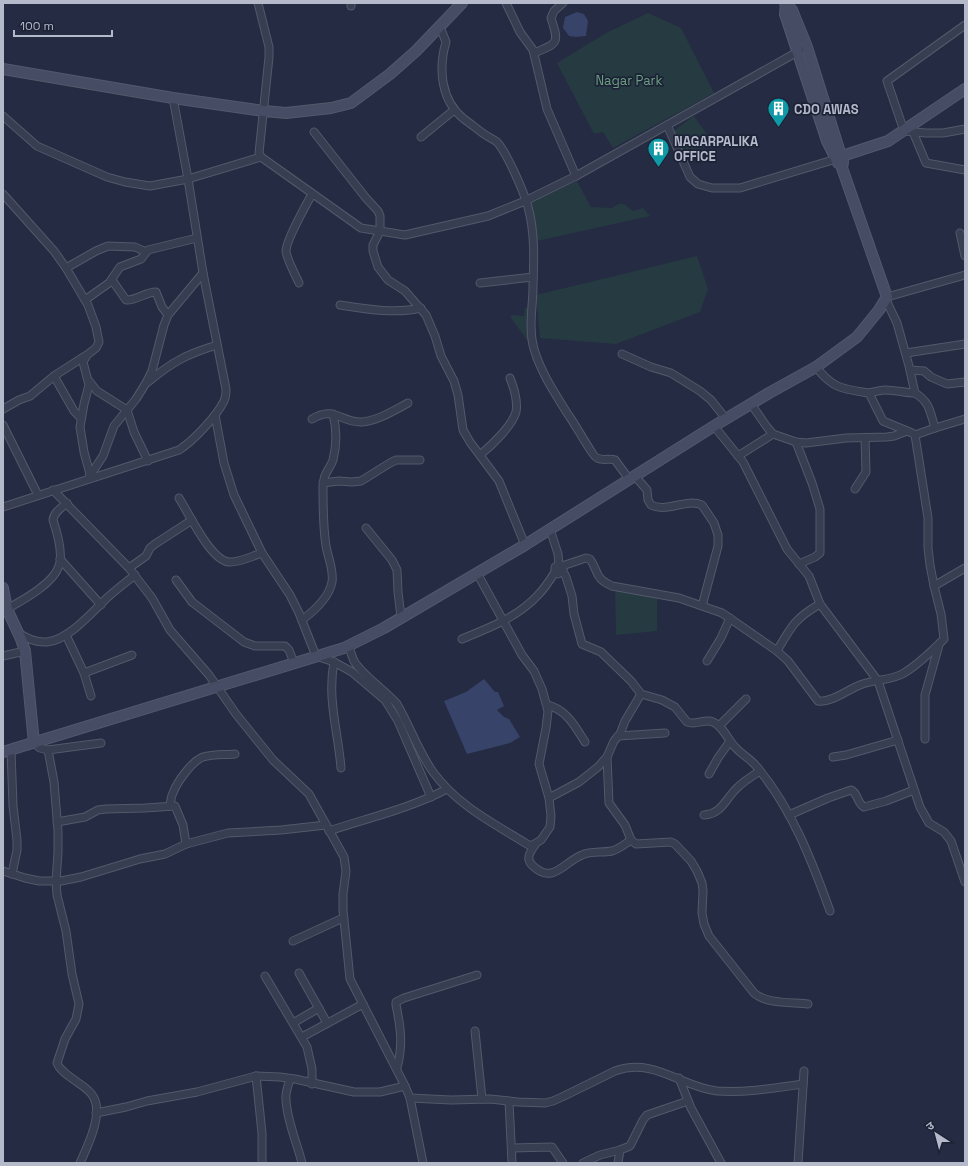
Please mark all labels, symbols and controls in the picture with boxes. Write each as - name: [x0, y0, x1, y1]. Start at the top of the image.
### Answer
- scale bar: [14, 12, 112, 38]
- text: 100 m: [20, 18, 54, 34]
- park label: Nagar Park: [595, 72, 663, 89]
- building icon: CDO AWAS: [765, 96, 791, 129]
- place label: CDO AWAS: [794, 101, 859, 118]
- place label: NAGARPALIKA OFFICE: [674, 133, 759, 165]
- building icon: NAGARPALIKA OFFICE: [646, 135, 672, 168]
- north arrow: [916, 1114, 956, 1154]
- text: उ: [923, 1118, 937, 1133]

